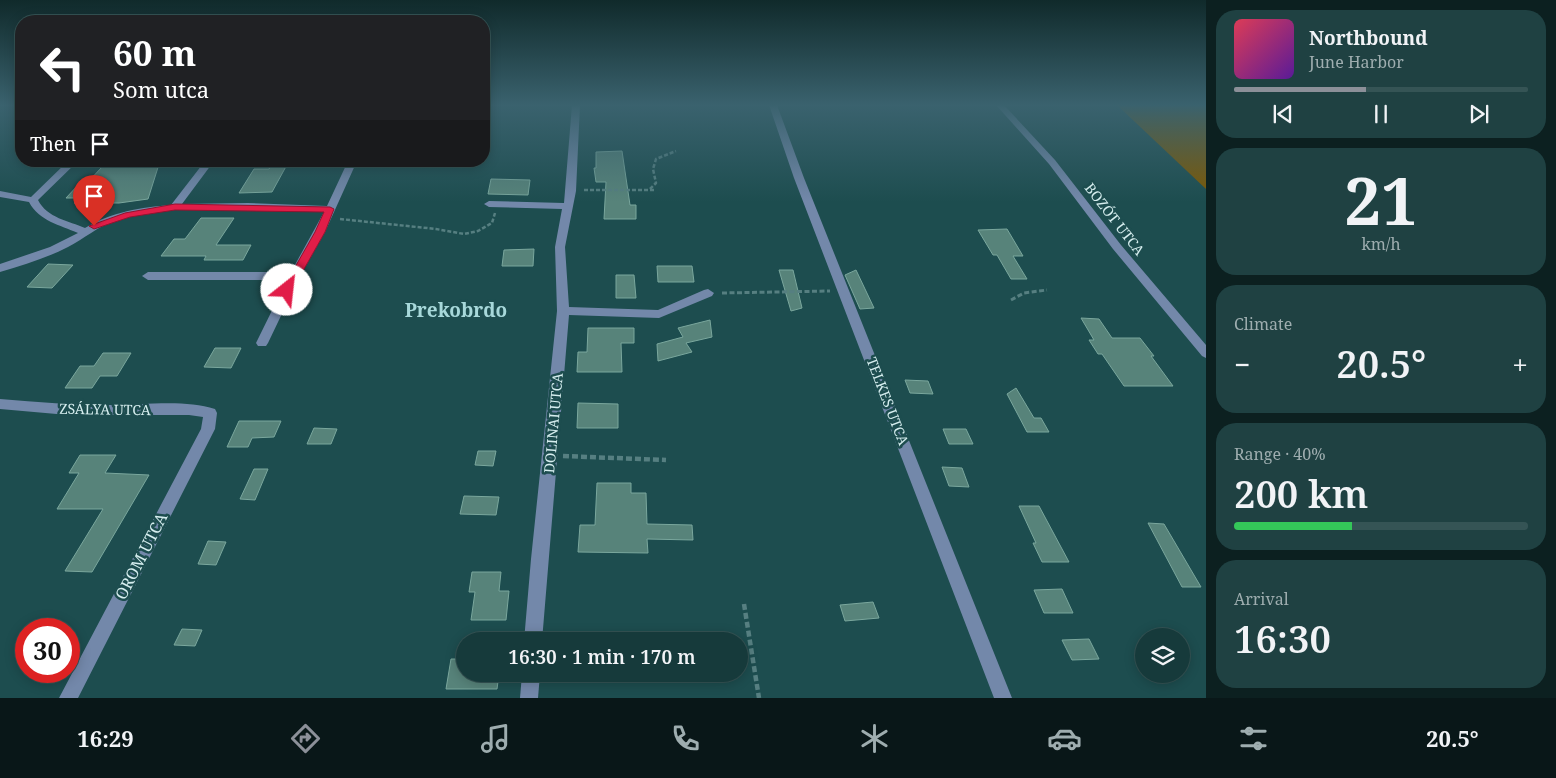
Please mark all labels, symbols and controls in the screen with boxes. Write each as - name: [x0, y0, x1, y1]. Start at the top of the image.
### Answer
- text: Northbound: [1309, 25, 1428, 51]
- text: 60 m: [113, 29, 196, 76]
- icon: left: [30, 35, 95, 100]
- text: June Harbor: [1309, 51, 1404, 73]
- text: Som utca: [113, 74, 209, 104]
- icon: previous: [1269, 100, 1297, 128]
- icon: pause: [1367, 100, 1395, 128]
- icon: next: [1465, 100, 1493, 128]
- icon: arrive: [86, 130, 114, 158]
- text: Then: [30, 131, 76, 157]
- text: 21: [1344, 156, 1418, 244]
- pin: [73, 175, 115, 226]
- street label: BOZÓT UTCA: [1081, 179, 1149, 259]
- icon: arrive: [80, 182, 108, 210]
- text: km/h: [1361, 233, 1401, 255]
- position arrow: [260, 263, 312, 315]
- district label: Prekobrdo: [405, 297, 507, 323]
- text: Climate: [1234, 313, 1292, 335]
- text: 20.5°: [1336, 337, 1426, 389]
- text: −: [1234, 345, 1250, 383]
- text: +: [1512, 345, 1528, 383]
- street label: TELKES UTCA: [863, 354, 914, 448]
- street label: DOLINAI UTCA: [539, 372, 567, 474]
- street label: ZSÁLYA UTCA: [59, 399, 151, 419]
- text: Range · 40%: [1234, 443, 1326, 465]
- text: 200 km: [1234, 467, 1368, 519]
- street label: OROM UTCA: [110, 508, 173, 603]
- text: Arrival: [1234, 588, 1289, 610]
- text: 16:30: [1234, 612, 1331, 664]
- speed limit sign: 30: [15, 618, 80, 683]
- map controls: [1135, 628, 1190, 683]
- button: layers: [1135, 628, 1190, 683]
- text: 16:30 · 1 min · 170 m: [508, 644, 696, 670]
- icon: directions: [288, 721, 323, 756]
- icon: music: [478, 721, 513, 756]
- icon: phone: [668, 721, 703, 756]
- icon: climate: [857, 721, 892, 756]
- icon: car: [1047, 721, 1082, 756]
- icon: filters: [1236, 721, 1271, 756]
- text: 16:29: [77, 723, 134, 753]
- text: 20.5°: [1426, 723, 1479, 753]

